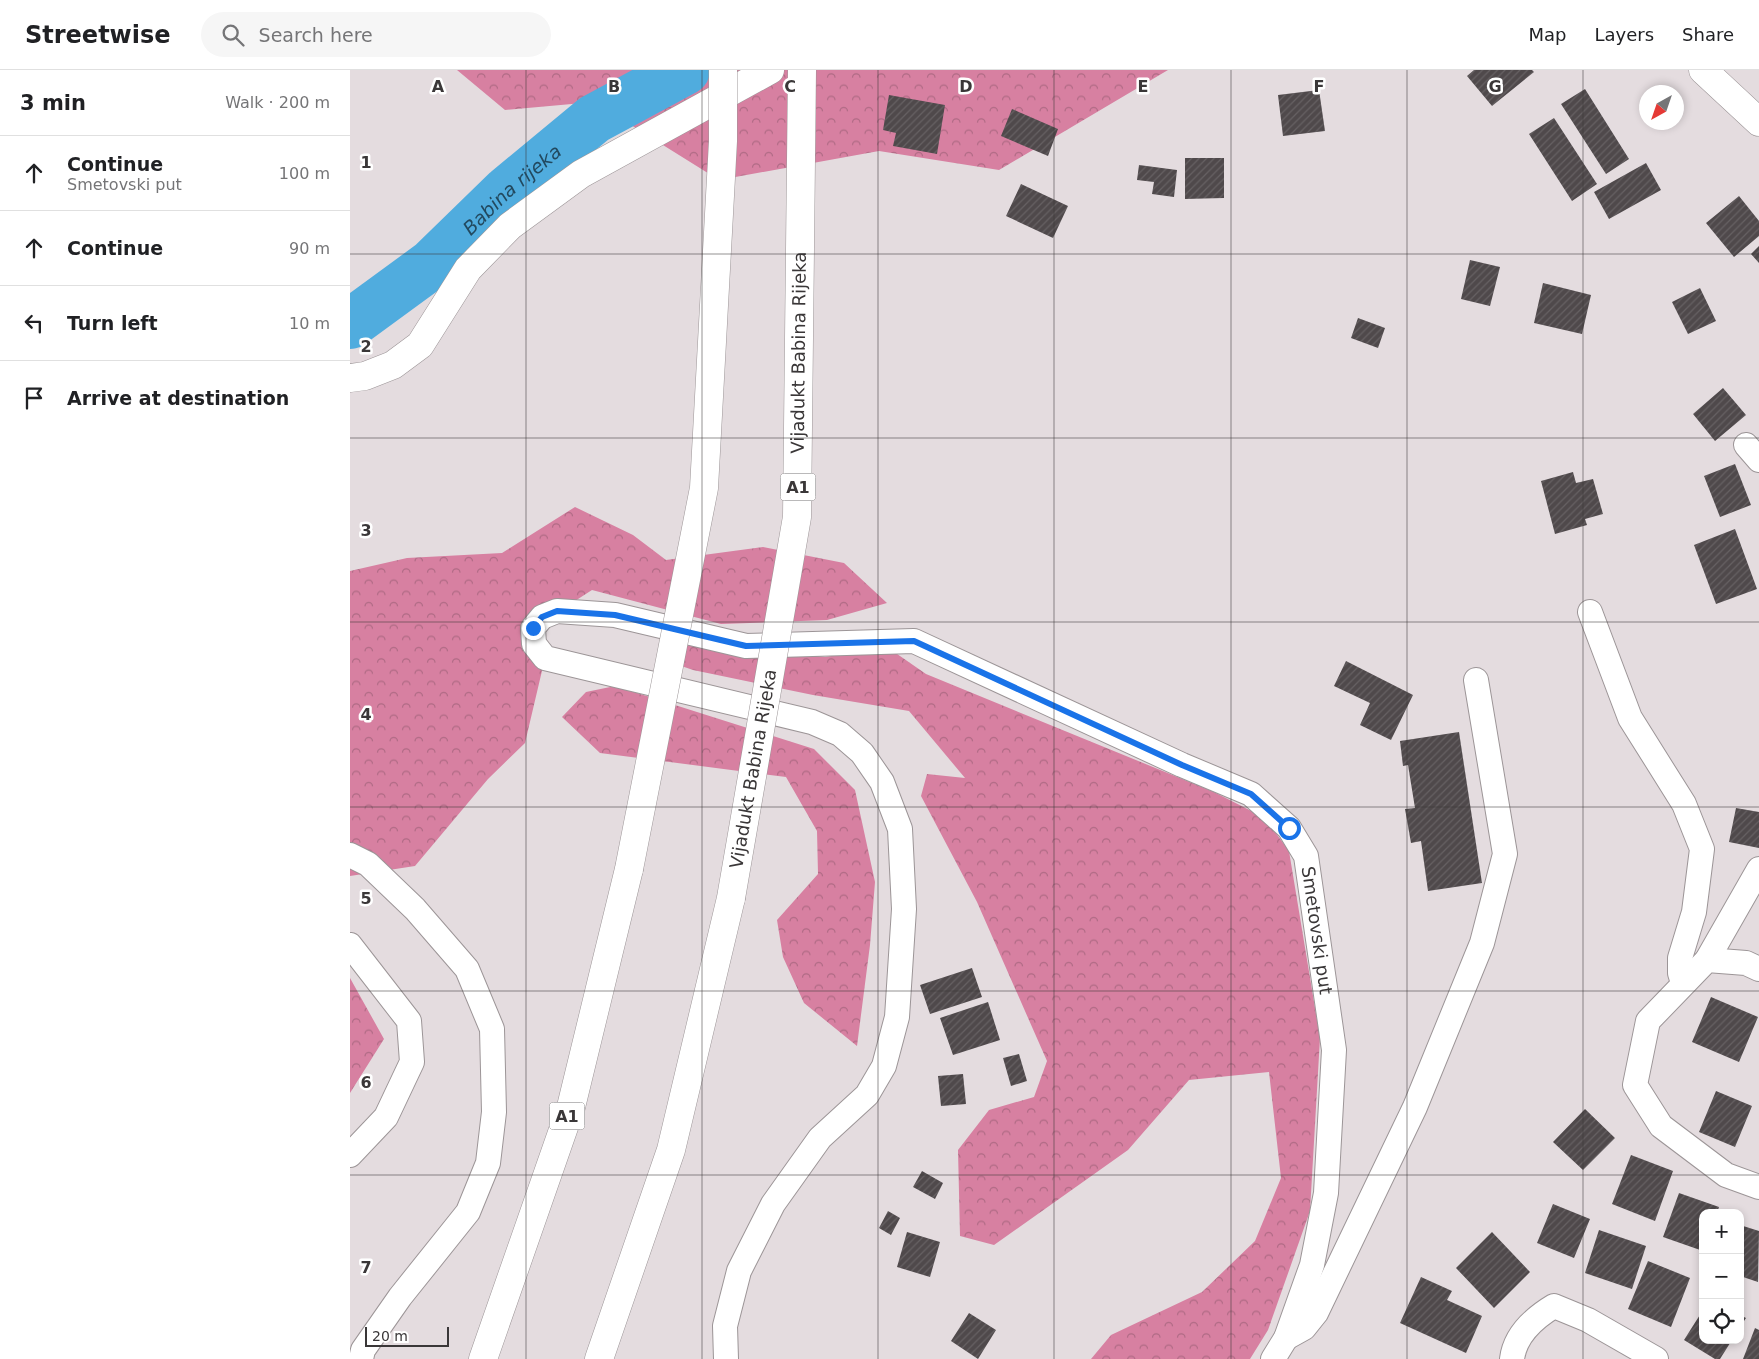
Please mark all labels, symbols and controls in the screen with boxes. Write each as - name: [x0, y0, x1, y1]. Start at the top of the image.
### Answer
- search box: [201, 12, 551, 57]
- text: Streetwise: [25, 21, 171, 49]
- icon: search: [219, 21, 247, 49]
- text: Search here: [259, 24, 373, 46]
- text: Map: [1528, 24, 1566, 45]
- text: Layers: [1594, 24, 1654, 45]
- text: Share: [1682, 24, 1734, 45]
- text: A: [432, 77, 445, 96]
- text: B: [608, 77, 620, 96]
- text: C: [784, 77, 796, 96]
- text: D: [959, 77, 973, 96]
- text: E: [1138, 77, 1148, 96]
- text: F: [1314, 77, 1324, 96]
- text: G: [1488, 77, 1502, 96]
- north arrow: [1639, 85, 1684, 130]
- text: 3 min: [20, 91, 86, 115]
- text: Walk · 200 m: [225, 93, 330, 112]
- water label: Babina rijeka: [458, 140, 566, 239]
- text: Continue: [67, 153, 163, 175]
- text: 1: [360, 153, 372, 172]
- icon: ahead: [20, 159, 48, 187]
- text: 100 m: [279, 164, 330, 183]
- text: Smetovski put: [67, 175, 182, 194]
- icon: ahead: [20, 234, 48, 262]
- text: Continue: [67, 237, 163, 259]
- text: 90 m: [289, 239, 330, 258]
- street label: Vijadukt Babina Rijeka: [787, 252, 810, 454]
- icon: left: [20, 309, 48, 337]
- text: Turn left: [67, 312, 158, 334]
- text: 10 m: [289, 314, 330, 333]
- text: 2: [360, 337, 372, 356]
- icon: arrive: [20, 384, 48, 412]
- text: Arrive at destination: [67, 387, 289, 409]
- road number: A1: [780, 474, 816, 501]
- text: 3: [360, 521, 372, 540]
- route end: [522, 617, 545, 640]
- street label: Vijadukt Babina Rijeka: [725, 668, 780, 870]
- text: 4: [360, 705, 372, 724]
- route start: [1278, 817, 1301, 840]
- street label: Smetovski put: [1298, 865, 1337, 996]
- text: 5: [360, 889, 372, 908]
- text: 6: [360, 1073, 372, 1092]
- road number: A1: [550, 1102, 584, 1130]
- map controls: [1699, 1209, 1744, 1344]
- button: +: [1699, 1209, 1744, 1254]
- button: −: [1699, 1254, 1744, 1299]
- text: 7: [360, 1258, 372, 1277]
- button: locate: [1699, 1299, 1744, 1344]
- scale bar: [365, 1324, 449, 1347]
- text: 20 m: [372, 1328, 408, 1344]

